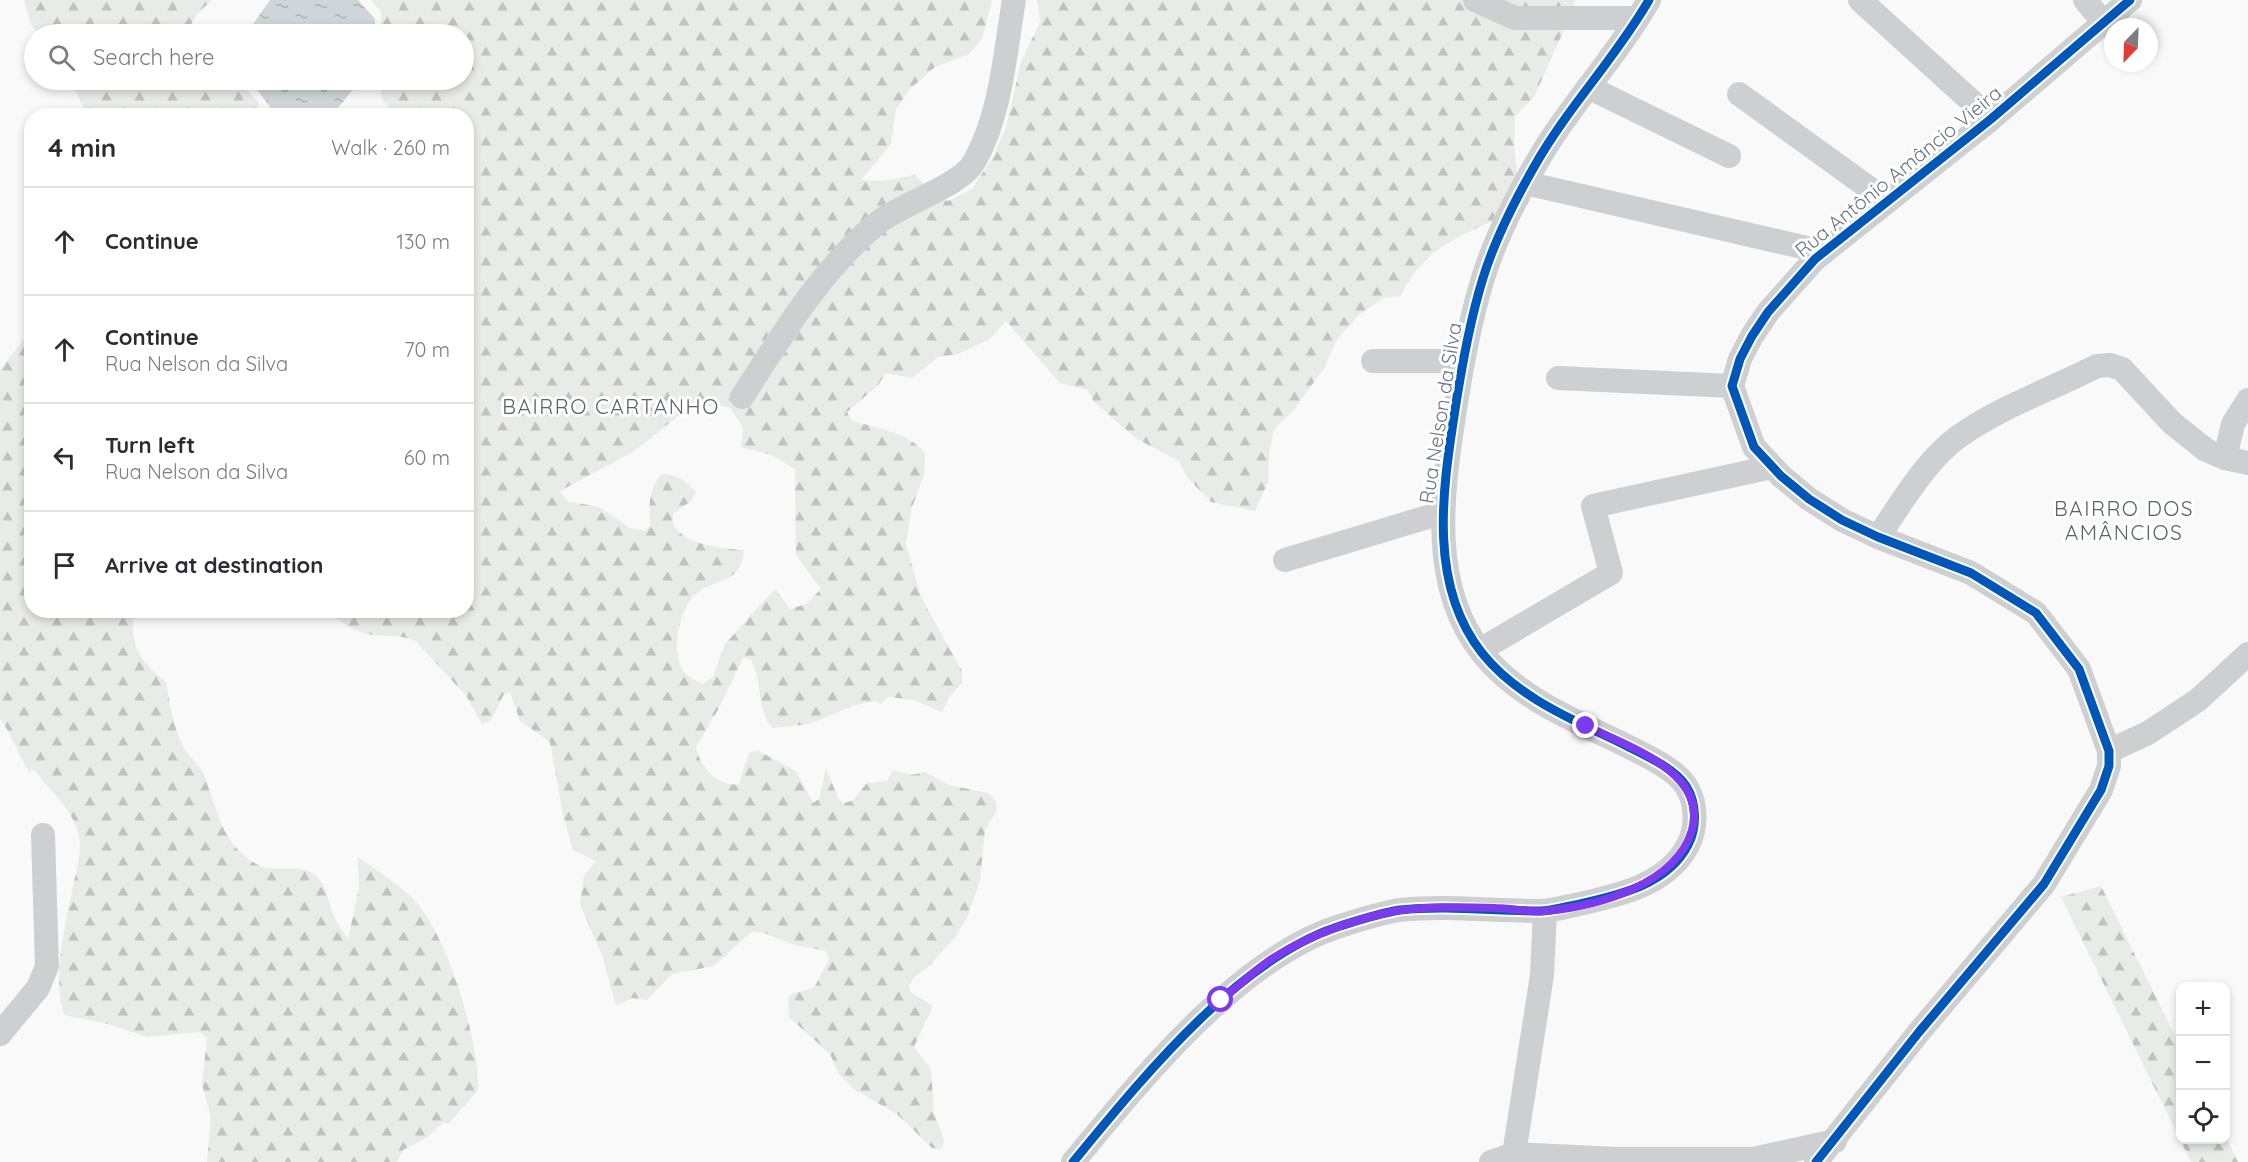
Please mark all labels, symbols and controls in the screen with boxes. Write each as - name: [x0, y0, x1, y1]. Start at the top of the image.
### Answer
- north arrow: [2104, 18, 2158, 72]
- search box: [24, 24, 474, 90]
- icon: search: [45, 41, 78, 74]
- text: Search here: [93, 43, 214, 71]
- street label: Rua Antônio Amâncio Vieira: [1790, 80, 2006, 262]
- text: 4 min: [48, 131, 116, 164]
- text: Walk · 260 m: [331, 135, 450, 160]
- icon: ahead: [48, 225, 81, 258]
- text: Continue: [105, 227, 199, 255]
- text: 130 m: [397, 229, 450, 254]
- street label: Rua Nelson da Silva: [1413, 321, 1467, 505]
- text: Continue: [105, 323, 199, 351]
- icon: ahead: [48, 333, 81, 366]
- text: 70 m: [404, 337, 450, 362]
- text: Rua Nelson da Silva: [105, 351, 288, 376]
- district label: BAIRRO CARTANHO: [502, 393, 720, 419]
- text: Turn left: [105, 431, 195, 459]
- icon: left: [48, 441, 81, 474]
- text: 60 m: [404, 445, 450, 470]
- text: Rua Nelson da Silva: [105, 459, 288, 484]
- district label: BAIRRO DOS AMÂNCIOS: [2054, 495, 2194, 545]
- icon: arrive: [48, 549, 81, 582]
- text: Arrive at destination: [105, 551, 323, 579]
- route end: [1572, 712, 1598, 738]
- map controls: [2176, 982, 2230, 1144]
- button: +: [2176, 982, 2230, 1036]
- route start: [1207, 986, 1233, 1012]
- button: −: [2176, 1036, 2230, 1090]
- button: locate: [2176, 1090, 2230, 1144]

